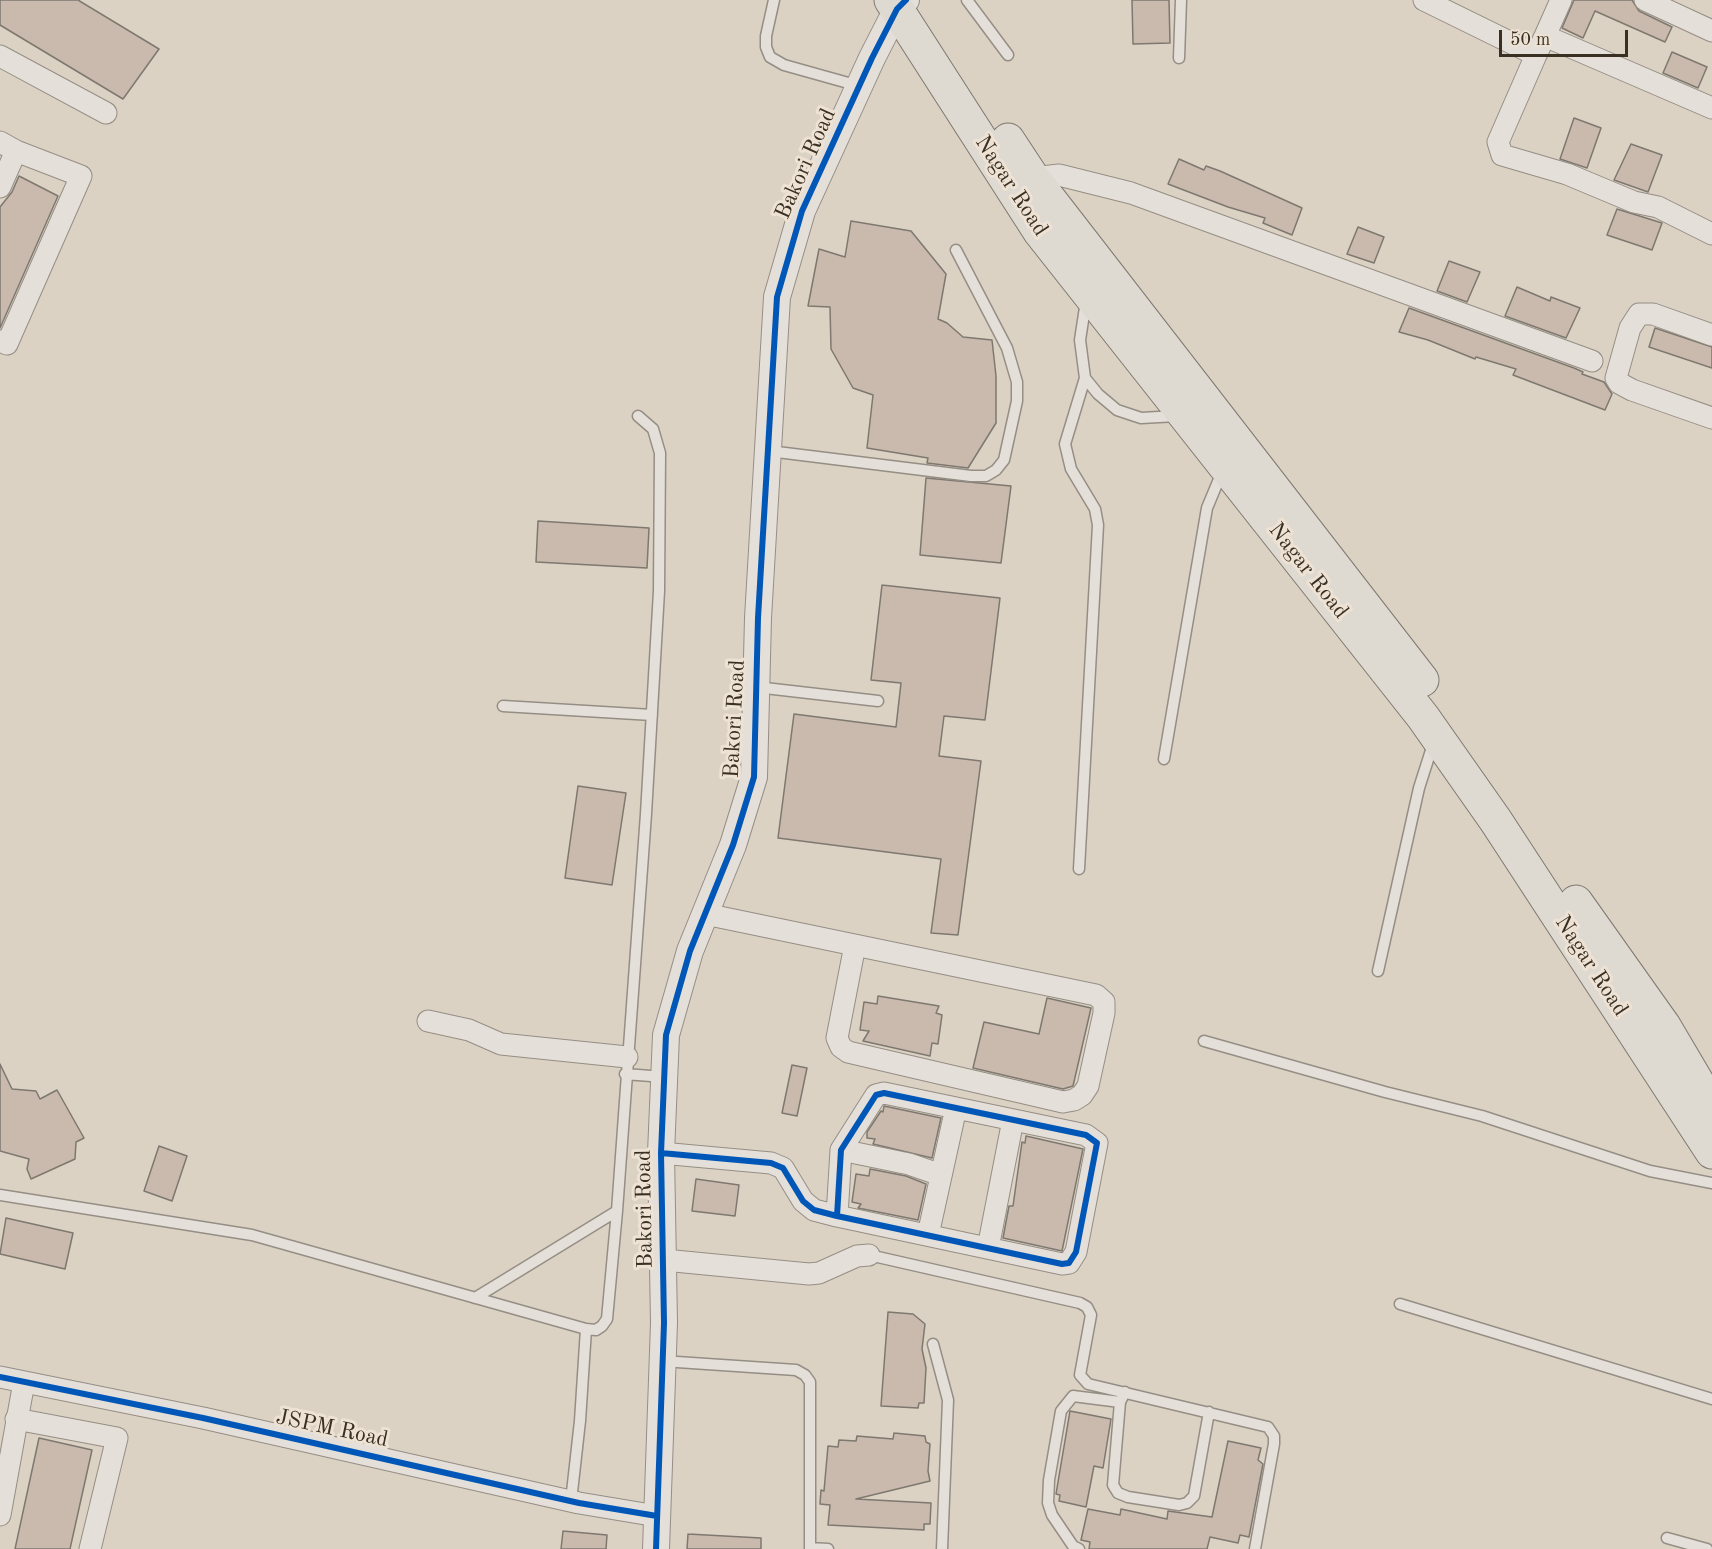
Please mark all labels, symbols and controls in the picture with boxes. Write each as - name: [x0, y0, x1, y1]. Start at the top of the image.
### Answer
- scale bar: [1502, 18, 1631, 56]
- text: 50 m: [1510, 31, 1550, 49]
- street label: Bakori Road: [770, 104, 842, 224]
- street label: Nagar Road: [969, 131, 1053, 241]
- street label: Nagar Road: [1262, 518, 1354, 624]
- street label: Bakori Road: [719, 659, 751, 779]
- street label: Nagar Road: [1549, 911, 1633, 1021]
- street label: Bakori Road: [631, 1150, 659, 1268]
- street label: JSPM Road: [273, 1404, 391, 1454]

